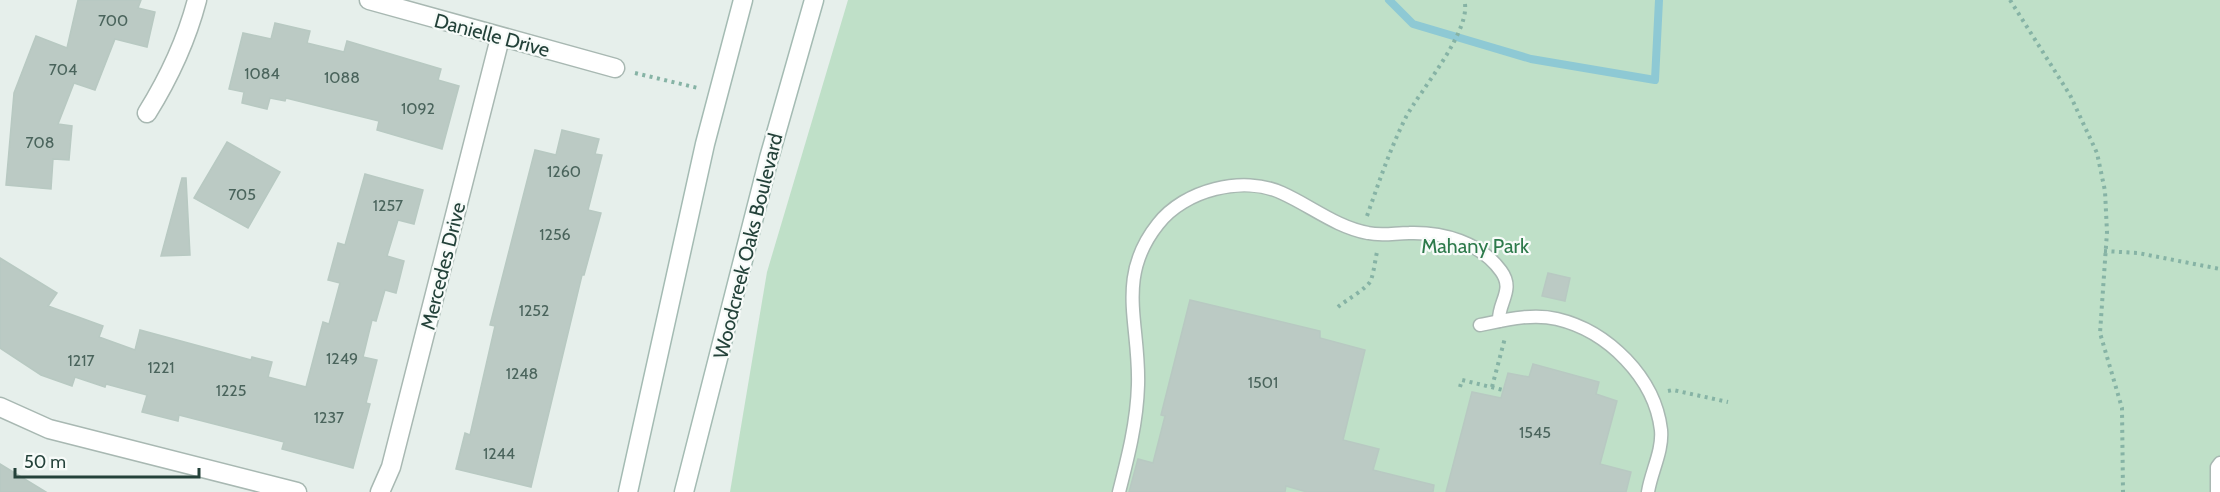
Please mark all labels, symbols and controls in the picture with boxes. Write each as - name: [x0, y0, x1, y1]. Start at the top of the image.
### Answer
- street label: Danielle Drive: [432, 8, 552, 62]
- house number: 700: [98, 11, 128, 30]
- house number: 704: [49, 60, 77, 79]
- house number: 1084: [244, 64, 280, 83]
- house number: 1088: [324, 68, 360, 87]
- house number: 1092: [401, 99, 435, 118]
- street label: Woodcreek Oaks Boulevard: [708, 131, 788, 361]
- house number: 708: [26, 133, 54, 152]
- house number: 1260: [547, 162, 581, 181]
- house number: 705: [228, 185, 256, 204]
- house number: 1257: [373, 196, 403, 215]
- street label: Mercedes Drive: [416, 200, 470, 332]
- house number: 1256: [539, 225, 571, 244]
- park label: Mahany Park: [1421, 234, 1529, 258]
- house number: 1252: [519, 301, 549, 320]
- house number: 1249: [326, 349, 358, 368]
- house number: 1217: [68, 351, 94, 370]
- house number: 1221: [147, 358, 175, 377]
- house number: 1248: [506, 364, 538, 383]
- house number: 1501: [1248, 373, 1278, 392]
- house number: 1225: [216, 381, 246, 400]
- house number: 1237: [314, 408, 344, 427]
- house number: 1545: [1519, 423, 1551, 442]
- scale bar: [15, 441, 200, 479]
- house number: 1244: [483, 444, 515, 463]
- text: 50 m: [24, 451, 66, 473]

